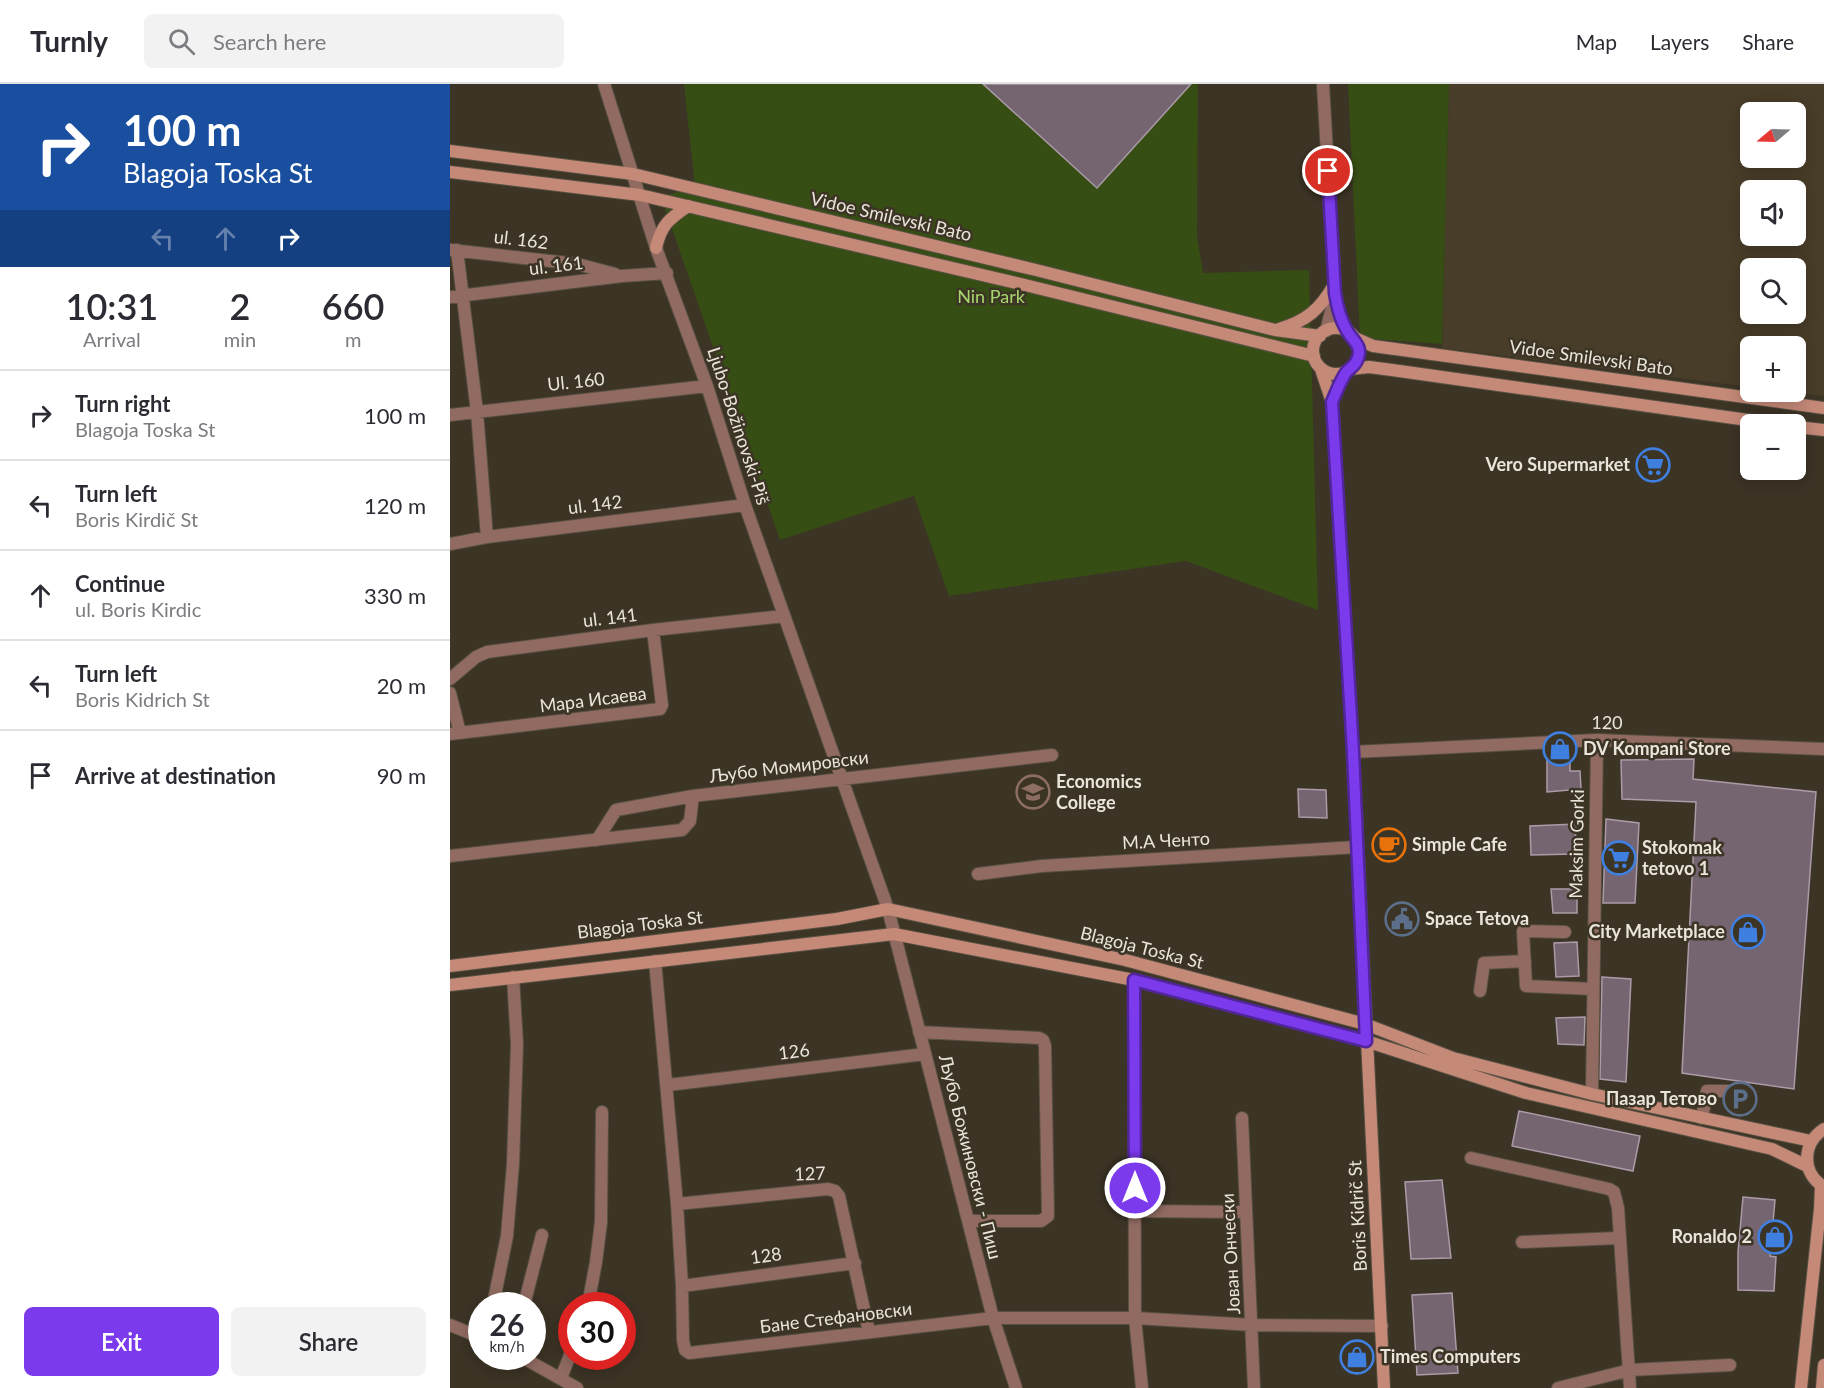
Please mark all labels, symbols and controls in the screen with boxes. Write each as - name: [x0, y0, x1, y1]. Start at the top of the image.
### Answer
- search box: [144, 14, 564, 68]
- text: Turnly: [30, 24, 108, 58]
- icon: search: [165, 25, 198, 58]
- text: Search here: [213, 28, 326, 55]
- text: Map: [1576, 29, 1617, 54]
- text: Layers: [1650, 29, 1709, 54]
- text: Share: [1742, 29, 1794, 54]
- north arrow: [1740, 102, 1806, 168]
- map controls: [1740, 102, 1806, 480]
- text: 100 m: [123, 105, 241, 155]
- icon: right: [24, 108, 102, 186]
- pin: [1302, 145, 1353, 196]
- icon: arrive: [1311, 154, 1344, 187]
- text: Blagoja Toska St: [123, 156, 313, 189]
- button: sound: [1740, 180, 1806, 246]
- street label: Vidoe Smilevski Bato: [808, 187, 974, 245]
- icon: left: [146, 222, 179, 255]
- icon: ahead: [209, 222, 242, 255]
- icon: right: [272, 222, 305, 255]
- street label: ul. 162: [493, 225, 549, 253]
- street label: ul. 161: [528, 251, 584, 279]
- button: search: [1740, 258, 1806, 324]
- text: 10:31: [66, 284, 158, 328]
- text: 2: [230, 284, 250, 328]
- text: 660: [322, 284, 384, 328]
- park label: Nin Park: [957, 285, 1026, 307]
- text: Arrival: [83, 327, 141, 351]
- text: min: [224, 327, 256, 351]
- text: m: [345, 327, 361, 351]
- street label: Vidoe Smilevski Bato: [1508, 335, 1674, 379]
- button: +: [1740, 336, 1806, 402]
- street label: Ljubo-Božinovski-Piš: [703, 344, 775, 507]
- street label: Ul. 160: [546, 367, 606, 395]
- text: Turn right: [75, 390, 170, 417]
- icon: right: [24, 399, 57, 432]
- text: 100 m: [364, 402, 426, 429]
- button: −: [1740, 414, 1806, 480]
- text: Blagoja Toska St: [75, 417, 215, 441]
- supermarket icon: Vero Supermarket: [1635, 447, 1671, 483]
- place label: Vero Supermarket: [1484, 453, 1630, 475]
- text: Turn left: [75, 480, 157, 507]
- icon: left: [24, 489, 57, 522]
- street label: ul. 142: [567, 490, 623, 518]
- text: 120 m: [364, 492, 426, 519]
- text: Boris Kirdič St: [75, 507, 198, 531]
- text: Continue: [75, 570, 165, 597]
- icon: ahead: [24, 579, 57, 612]
- text: 330 m: [364, 582, 426, 609]
- text: ul. Boris Kirdic: [75, 597, 201, 621]
- street label: ul. 141: [582, 603, 638, 631]
- text: Turn left: [75, 660, 157, 687]
- icon: left: [24, 669, 57, 702]
- text: 20 m: [377, 672, 426, 699]
- street label: Мара Исаева: [538, 682, 648, 716]
- text: Boris Kidrich St: [75, 687, 210, 711]
- street label: 120: [1591, 711, 1623, 733]
- shop icon: DV Kompani Store: [1542, 731, 1578, 767]
- place label: DV Kompani Store: [1583, 737, 1731, 759]
- street label: Љубо Момировски: [707, 745, 870, 787]
- icon: arrive: [24, 759, 57, 792]
- text: Arrive at destination: [75, 762, 276, 789]
- text: 90 m: [377, 762, 426, 789]
- place label: Economics College: [1056, 770, 1142, 813]
- school or university icon: Economics College: [1015, 774, 1051, 810]
- street label: Maksim Gorki: [1564, 789, 1588, 899]
- street label: М.А Ченто: [1121, 827, 1210, 853]
- cafe icon: Simple Cafe: [1371, 827, 1407, 863]
- place label: Simple Cafe: [1412, 833, 1507, 855]
- place label: Stokomak tetovo 1: [1642, 836, 1722, 879]
- supermarket icon: Stokomak tetovo 1: [1601, 840, 1637, 876]
- public building icon: Space Tetova: [1384, 901, 1420, 937]
- street label: Blagoja Toska St: [576, 905, 704, 943]
- place label: Space Tetova: [1425, 907, 1529, 929]
- shop icon: City Marketplace: [1730, 914, 1766, 950]
- place label: City Marketplace: [1588, 920, 1725, 942]
- street label: Blagoja Toska St: [1078, 921, 1207, 973]
- street label: 126: [777, 1038, 811, 1064]
- street label: Љубо Божиновски - Пиш: [935, 1051, 1007, 1261]
- parking icon: Пазар Тетово: [1722, 1081, 1758, 1117]
- place label: Пазар Тетово: [1606, 1087, 1717, 1109]
- position arrow: [1103, 1156, 1167, 1220]
- street label: Boris Kidrič St: [1343, 1159, 1371, 1272]
- street label: 127: [794, 1161, 826, 1185]
- street label: Јован Ончески: [1216, 1193, 1244, 1315]
- shop icon: Ronaldo 2: [1757, 1219, 1793, 1255]
- place label: Ronaldo 2: [1672, 1225, 1752, 1247]
- street label: 128: [749, 1242, 783, 1268]
- speed limit sign: 30: [558, 1292, 636, 1370]
- street label: Бане Стефановски: [758, 1297, 913, 1337]
- text: 26: [490, 1306, 524, 1342]
- button: Exit: [24, 1307, 219, 1376]
- button: Share: [231, 1307, 426, 1376]
- text: km/h: [489, 1337, 525, 1355]
- shop icon: Times Computers: [1339, 1339, 1375, 1375]
- place label: Times Computers: [1380, 1345, 1521, 1367]

